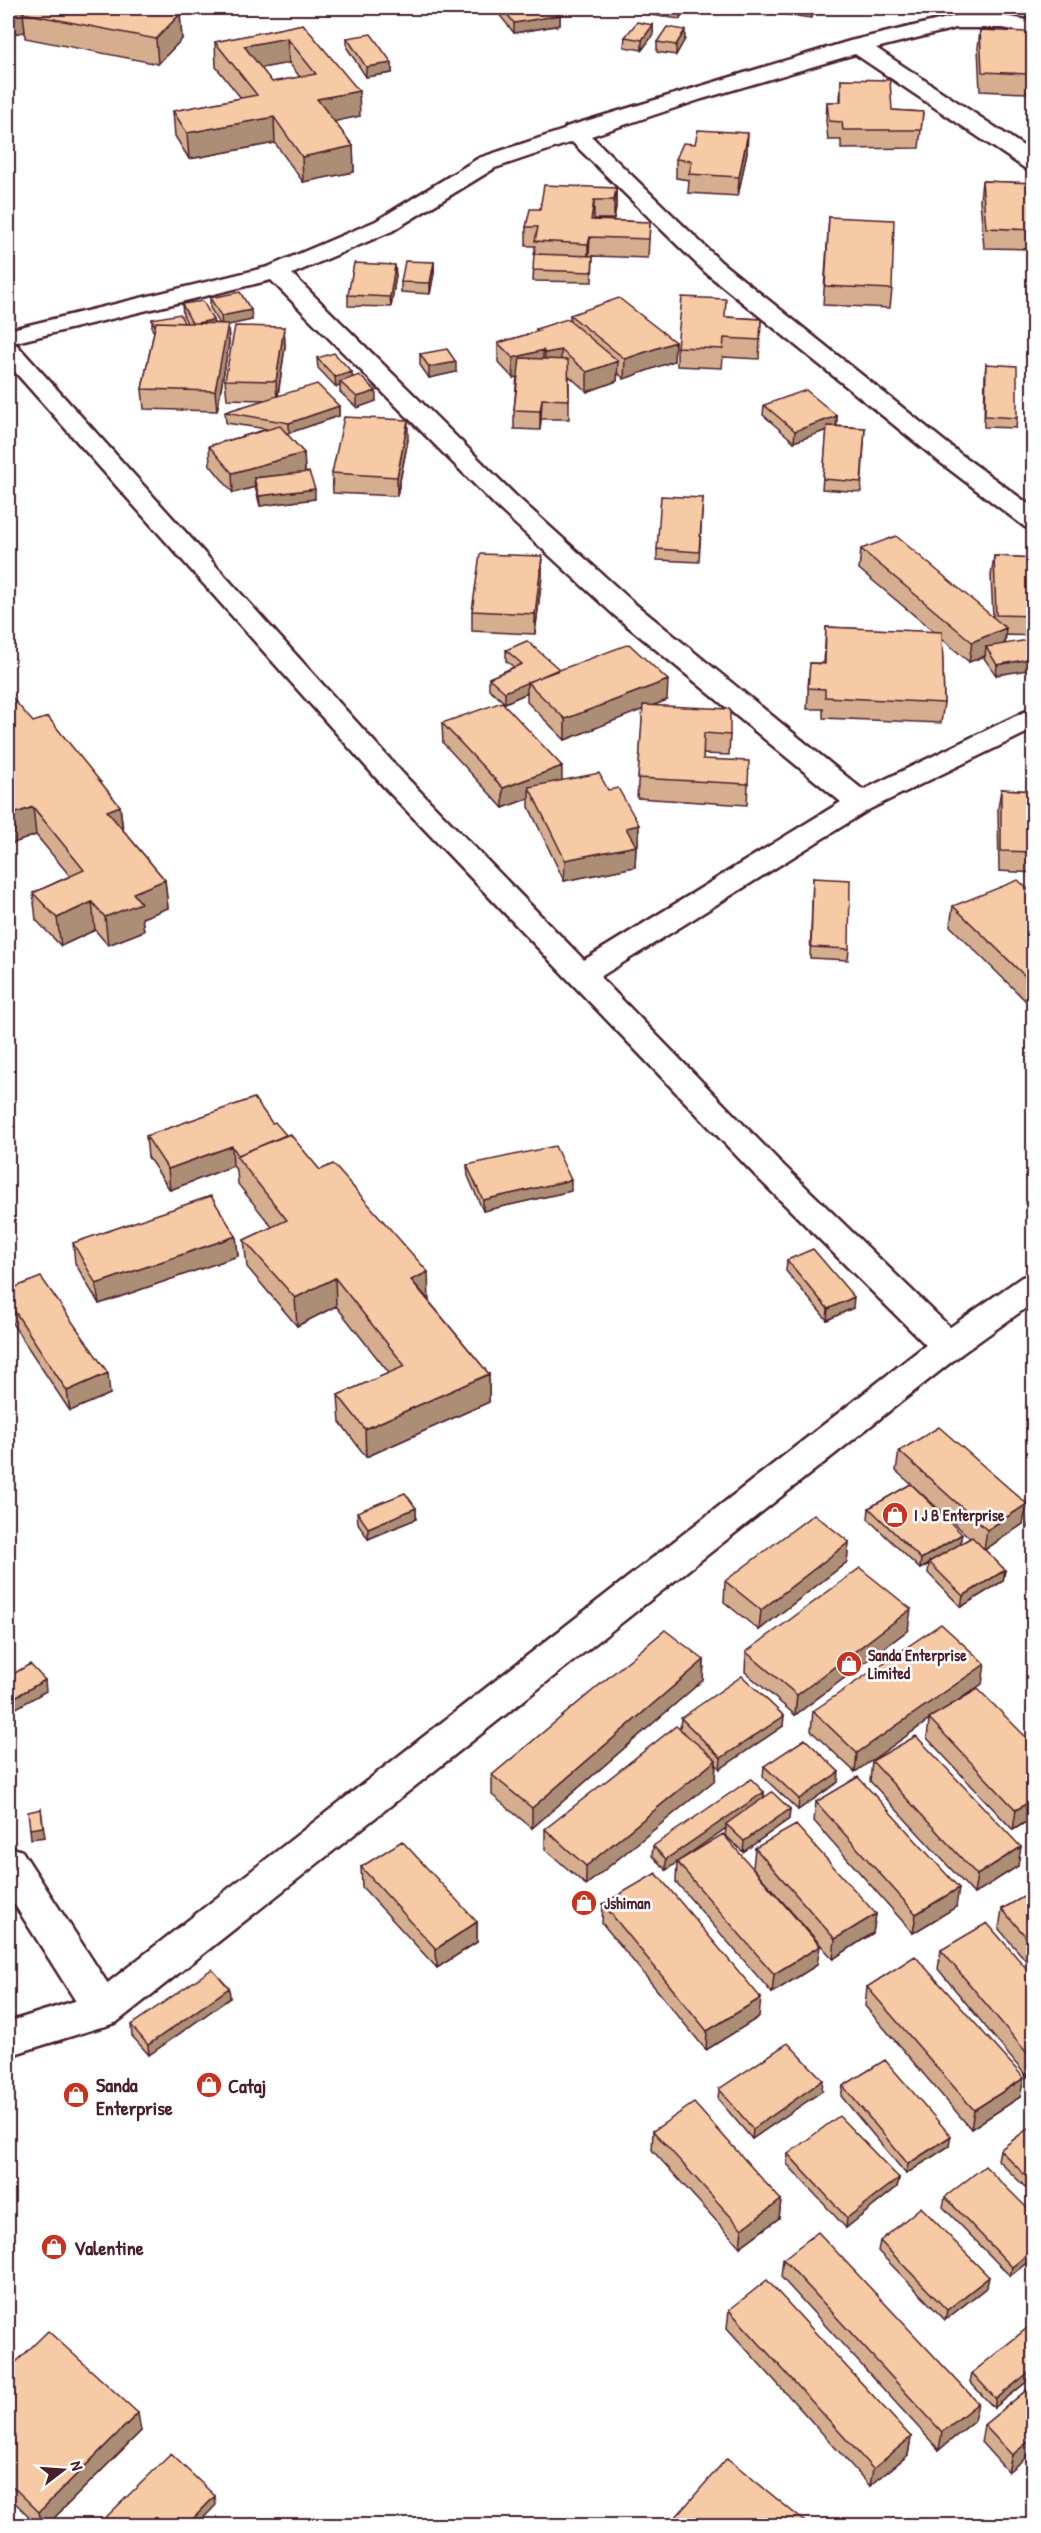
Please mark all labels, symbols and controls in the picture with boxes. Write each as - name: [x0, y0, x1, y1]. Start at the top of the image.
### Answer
- shop icon: I J B Enterprise: [880, 1500, 910, 1530]
- place label: I J B Enterprise: [914, 1504, 1005, 1527]
- place label: Sanda Enterprise Limited: [868, 1644, 967, 1684]
- shop icon: Sanda Enterprise Limited: [834, 1649, 864, 1679]
- shop icon: Jshiman: [569, 1888, 599, 1918]
- place label: Jshiman: [604, 1892, 651, 1914]
- shop icon: Cataj: [194, 2070, 224, 2100]
- place label: Sanda Enterprise: [96, 2071, 173, 2122]
- place label: Cataj: [228, 2072, 266, 2099]
- shop icon: Sanda Enterprise: [61, 2080, 91, 2110]
- shop icon: Valentine: [39, 2232, 69, 2262]
- place label: Valentine: [74, 2234, 144, 2261]
- north arrow: [33, 2440, 93, 2500]
- text: N: [66, 2458, 89, 2473]

